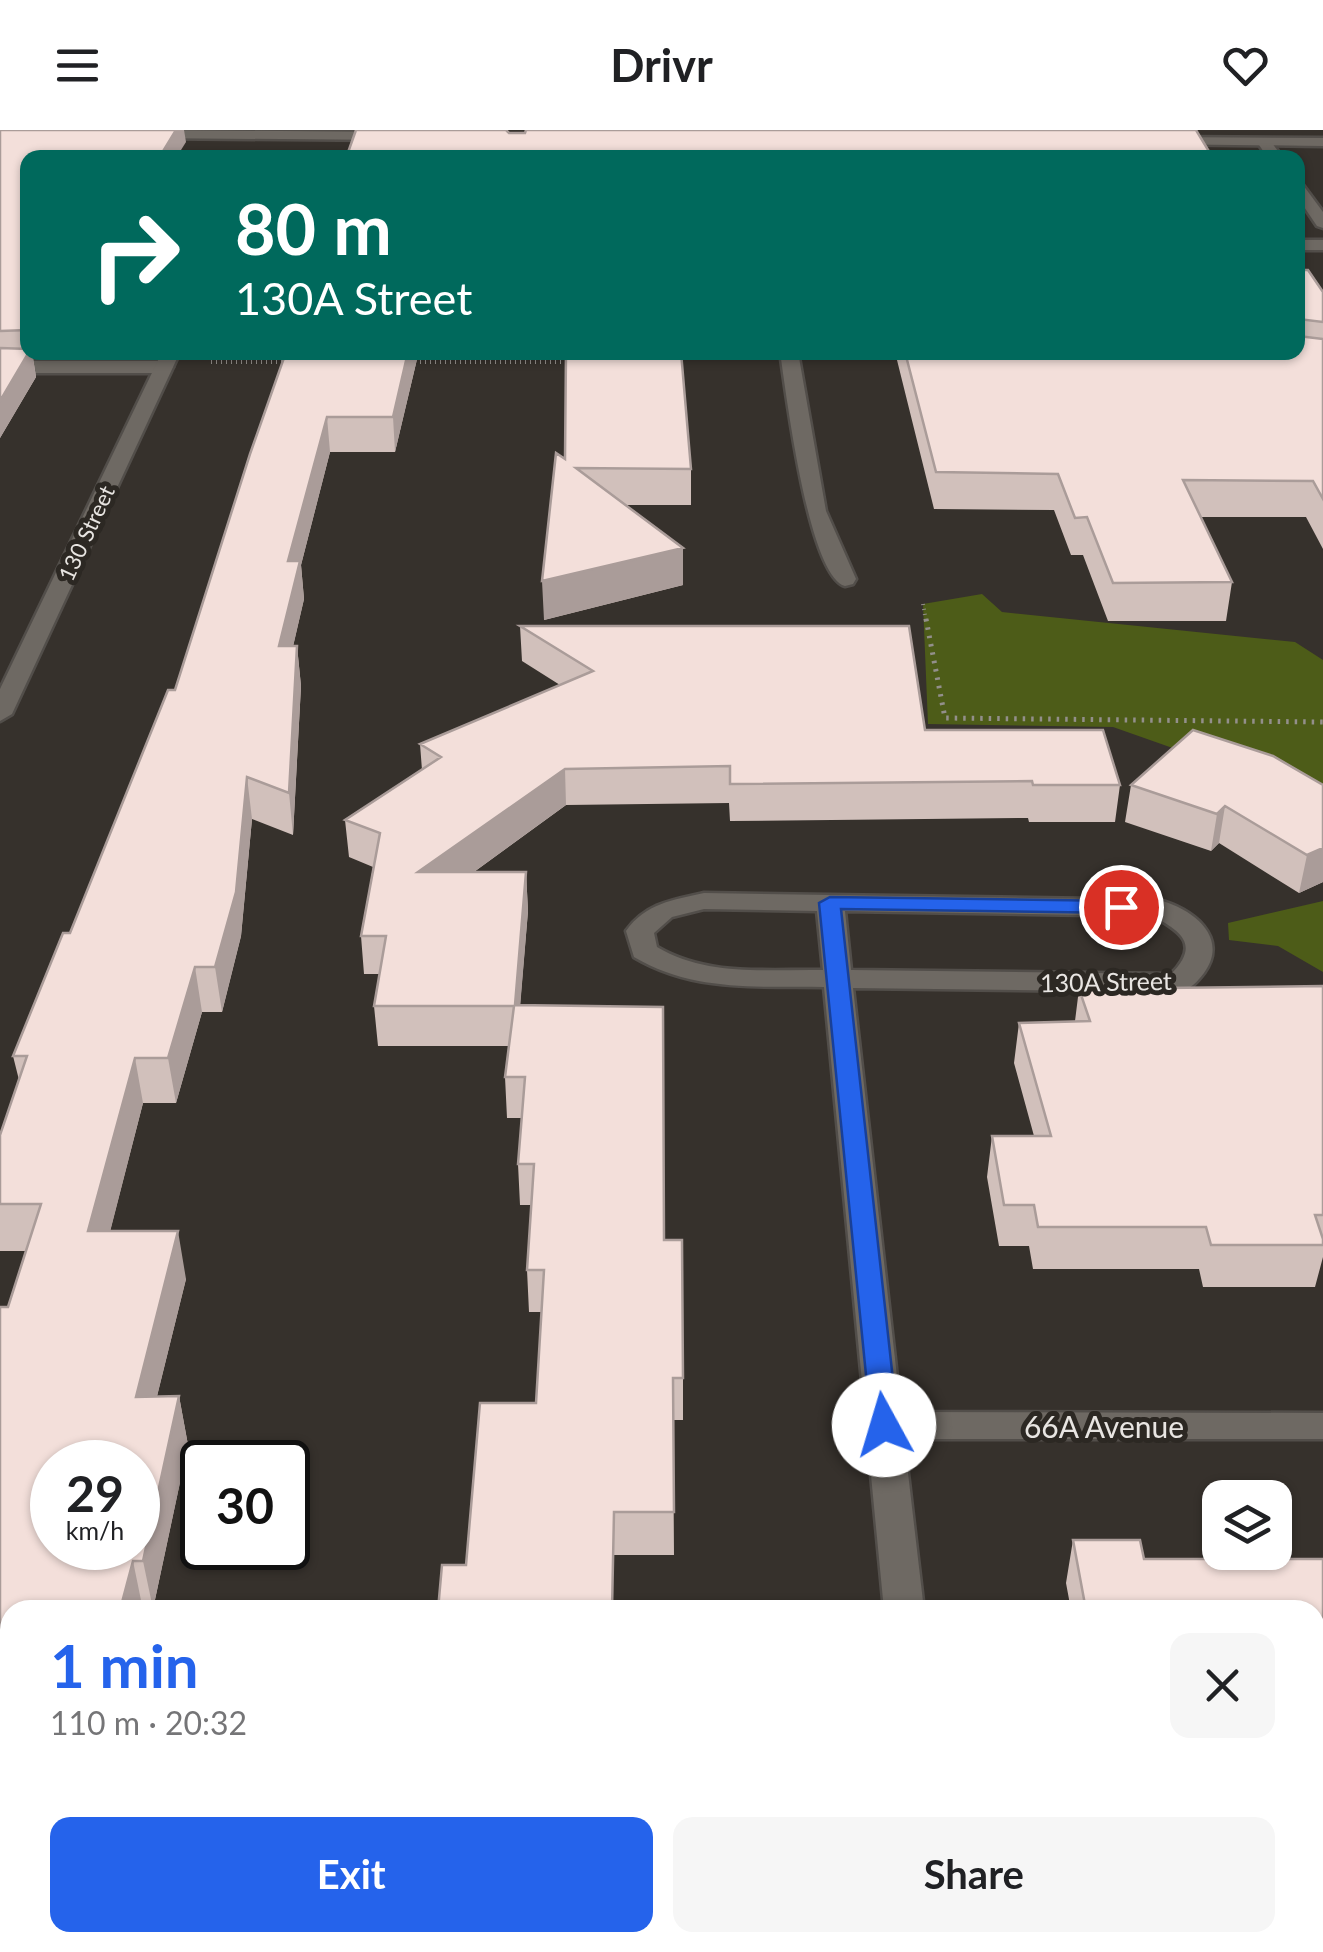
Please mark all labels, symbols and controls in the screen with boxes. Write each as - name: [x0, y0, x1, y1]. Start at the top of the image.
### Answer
- icon: menu: [50, 38, 105, 93]
- text: Drivr: [610, 38, 713, 92]
- icon: heart: [1218, 38, 1273, 93]
- text: 80 m: [235, 186, 392, 270]
- icon: right: [70, 190, 200, 320]
- text: 130A Street: [235, 271, 472, 325]
- street label: 130 Street: [52, 481, 120, 585]
- pin: [1079, 865, 1164, 950]
- icon: arrive: [1094, 880, 1149, 935]
- street label: 130A Street: [1040, 965, 1172, 997]
- position arrow: [832, 1373, 936, 1477]
- street label: 66A Avenue: [1024, 1408, 1184, 1444]
- speed limit sign: 30: [180, 1440, 310, 1570]
- text: 29: [66, 1463, 124, 1523]
- map controls: [1202, 1480, 1292, 1570]
- button: layers: [1202, 1480, 1292, 1570]
- text: km/h: [66, 1515, 124, 1545]
- text: 1 min: [50, 1629, 199, 1701]
- button: close: [1170, 1633, 1275, 1738]
- text: 110 m · 20:32: [50, 1703, 247, 1742]
- button: Exit: [50, 1817, 653, 1932]
- button: Share: [673, 1817, 1275, 1932]

